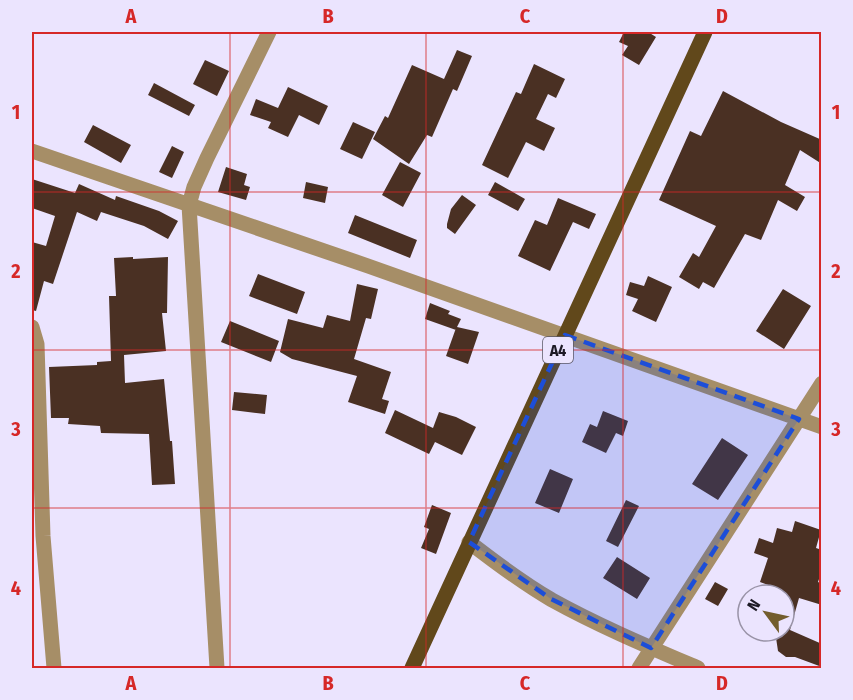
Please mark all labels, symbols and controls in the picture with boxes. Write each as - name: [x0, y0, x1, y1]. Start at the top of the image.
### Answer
- text: A: [125, 4, 138, 28]
- text: B: [322, 4, 334, 28]
- text: C: [520, 4, 531, 28]
- text: D: [716, 4, 728, 28]
- text: 1: [12, 100, 20, 124]
- text: 1: [832, 100, 840, 124]
- text: 2: [10, 259, 21, 283]
- text: 2: [830, 259, 841, 283]
- road number: A4: [543, 337, 573, 363]
- text: 3: [10, 417, 21, 441]
- text: 3: [830, 417, 841, 441]
- text: 4: [11, 576, 21, 600]
- text: 4: [831, 576, 841, 600]
- north arrow: [736, 583, 796, 643]
- text: N: [743, 596, 764, 614]
- text: A: [125, 671, 138, 695]
- text: B: [322, 671, 334, 695]
- text: C: [520, 671, 531, 695]
- text: D: [716, 671, 728, 695]

